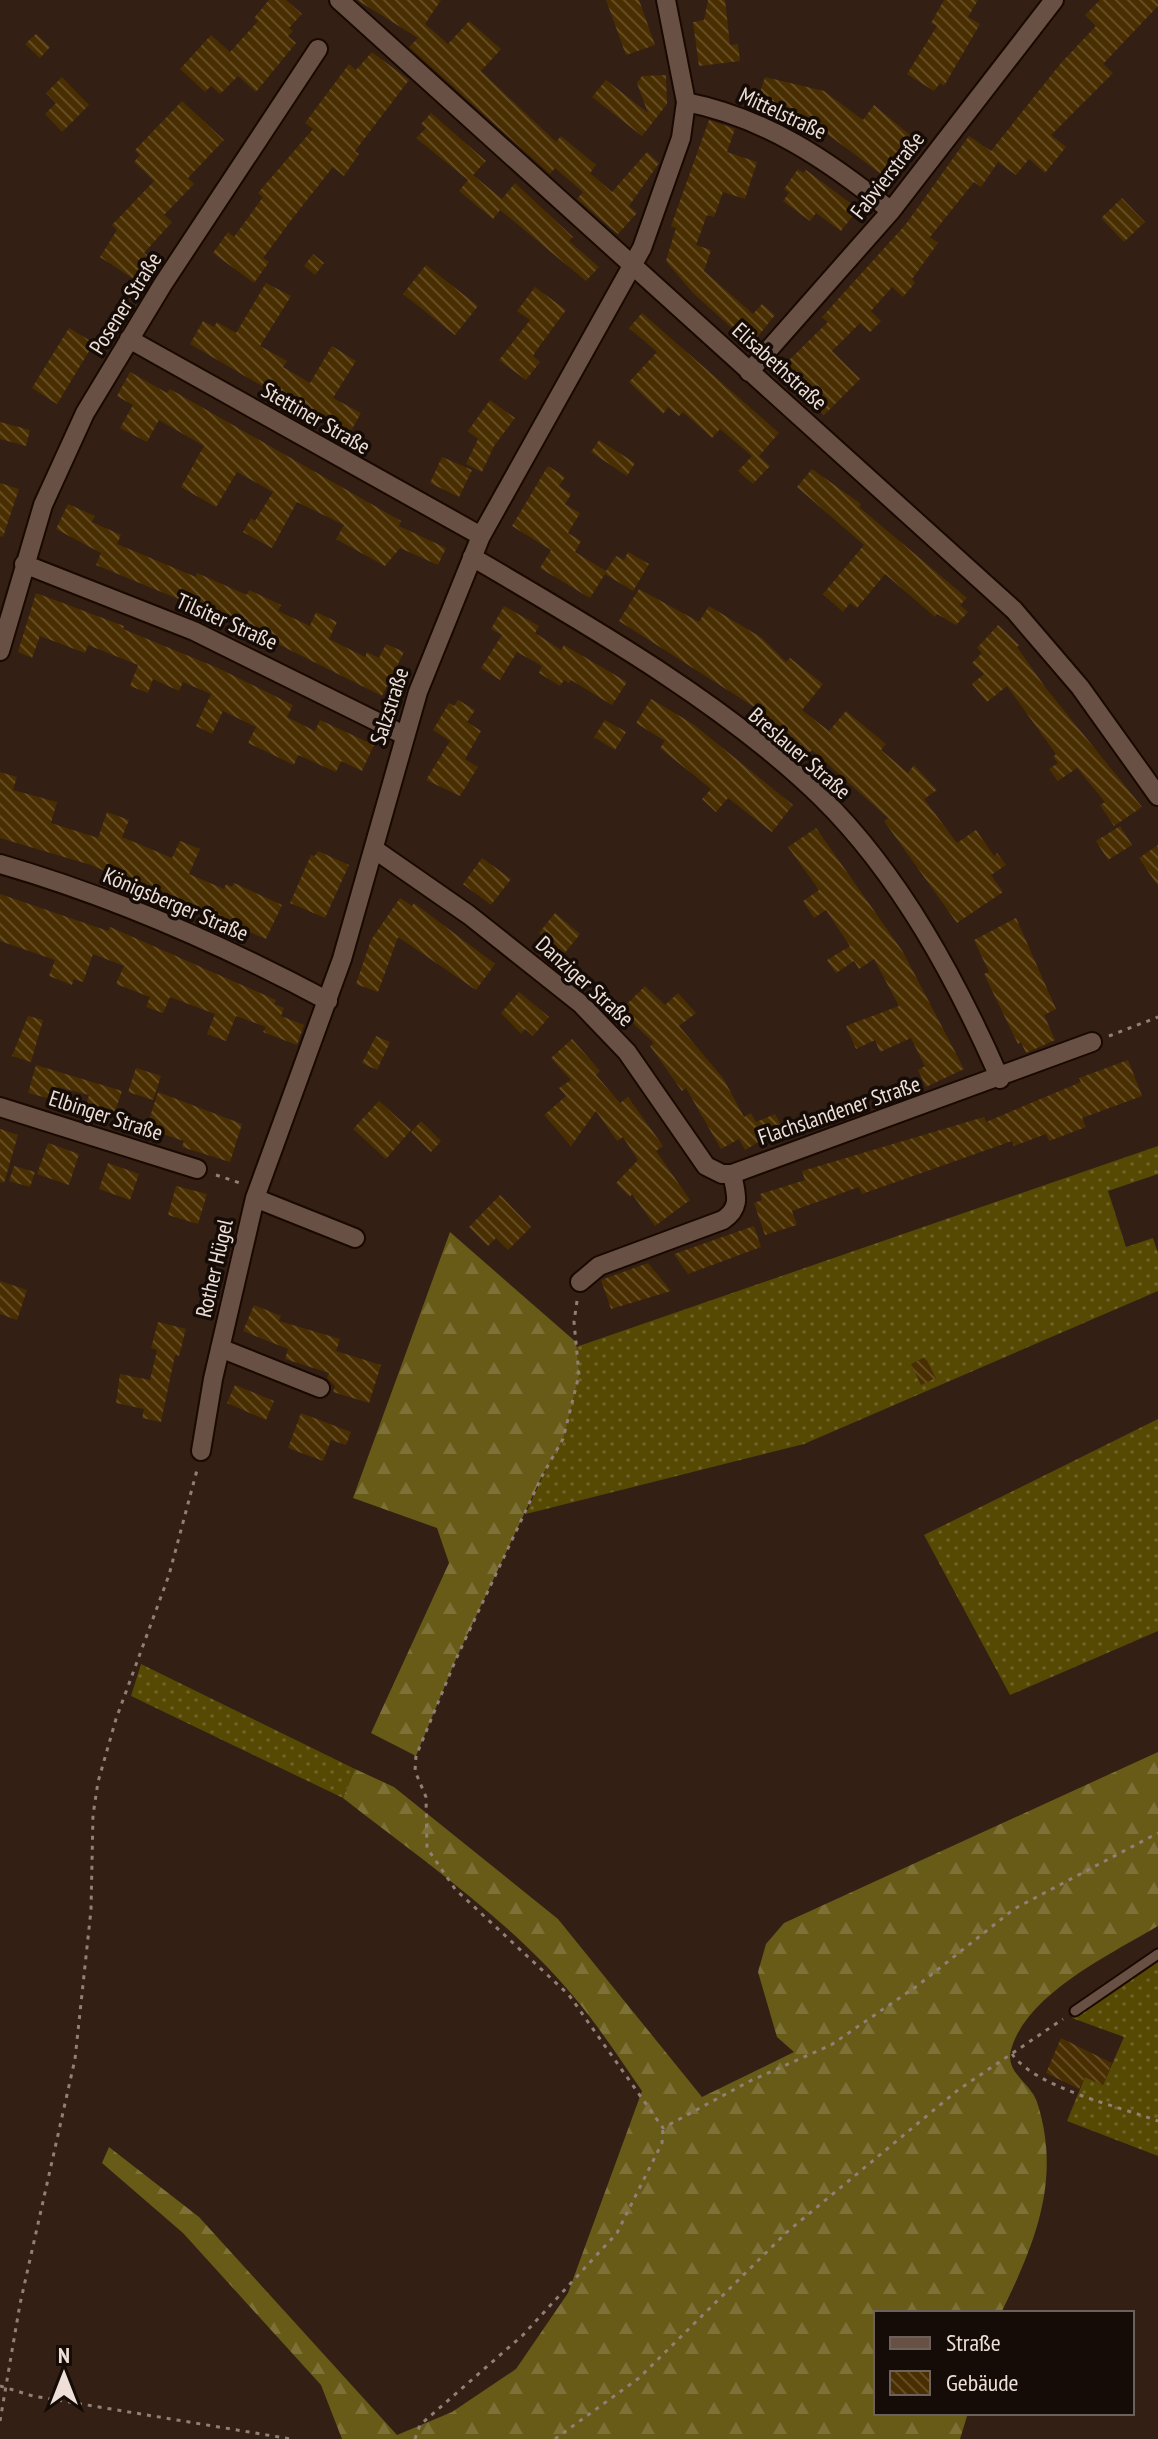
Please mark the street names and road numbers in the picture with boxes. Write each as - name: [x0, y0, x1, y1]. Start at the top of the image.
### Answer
- street label: Mittelstraße: [735, 81, 831, 145]
- street label: Fabvierstraße: [844, 125, 930, 225]
- street label: Posener Straße: [83, 247, 167, 359]
- street label: Elisabethstraße: [727, 316, 833, 416]
- street label: Stettiner Straße: [257, 376, 375, 460]
- street label: Tilsiter Straße: [172, 586, 282, 656]
- street label: Salzstraße: [363, 664, 415, 748]
- street label: Breslauer Straße: [743, 701, 857, 805]
- street label: Königsberger Straße: [99, 861, 253, 947]
- street label: Danziger Straße: [530, 930, 640, 1032]
- street label: Flachslandener Straße: [754, 1069, 924, 1151]
- street label: Elbinger Straße: [46, 1083, 166, 1147]
- street label: Rother Hügel: [189, 1215, 239, 1320]

